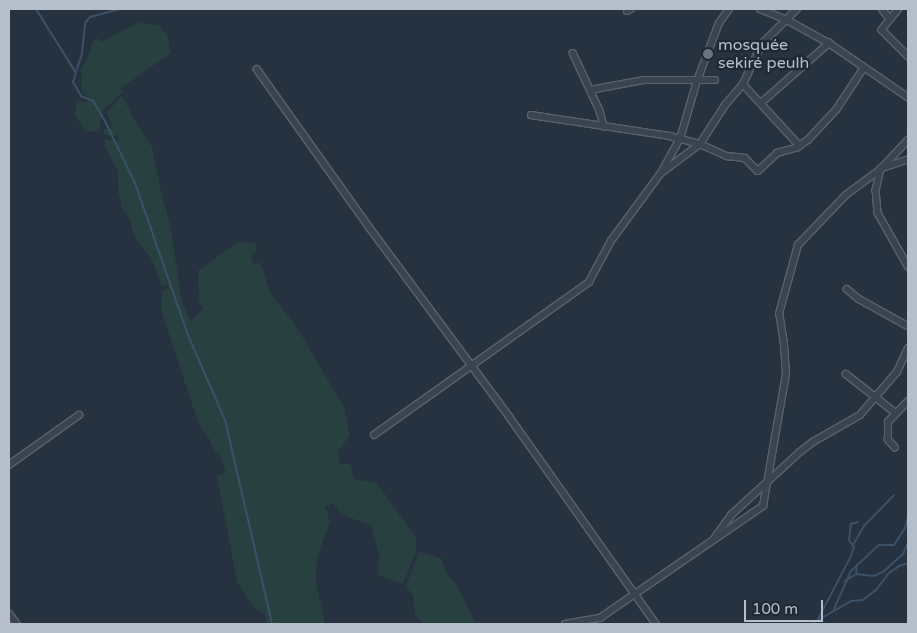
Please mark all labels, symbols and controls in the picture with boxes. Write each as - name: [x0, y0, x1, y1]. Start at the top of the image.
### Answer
- place label: mosquée sekiré peulh: [718, 35, 809, 73]
- marker: mosquée sekiré peulh: [702, 48, 714, 60]
- scale bar: [747, 590, 826, 622]
- text: 100 m: [752, 600, 798, 618]

